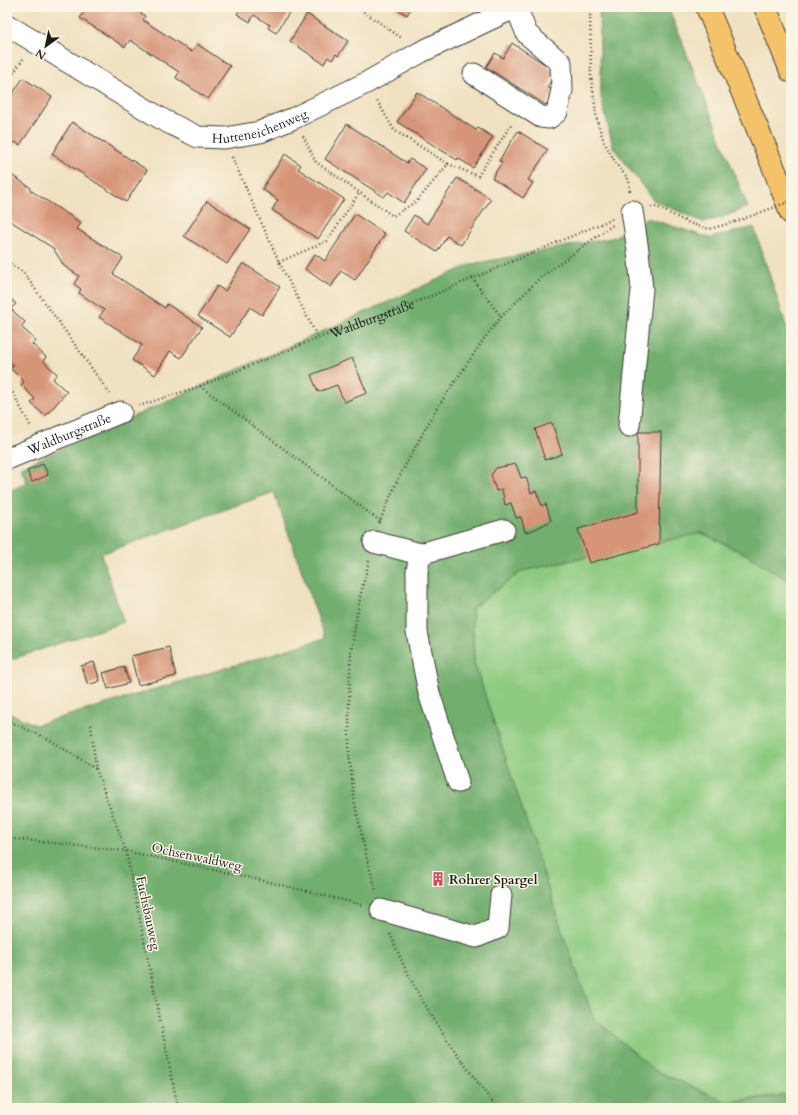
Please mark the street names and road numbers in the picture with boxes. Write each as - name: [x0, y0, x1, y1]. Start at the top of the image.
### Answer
- street label: Hutteneichenweg: [212, 105, 311, 148]
- street label: Waldburgstraße: [326, 295, 417, 343]
- street label: Waldburgstraße: [24, 409, 114, 460]
- street label: Ochsenwaldweg: [150, 839, 244, 875]
- street label: Fuchsbauweg: [131, 875, 165, 953]

